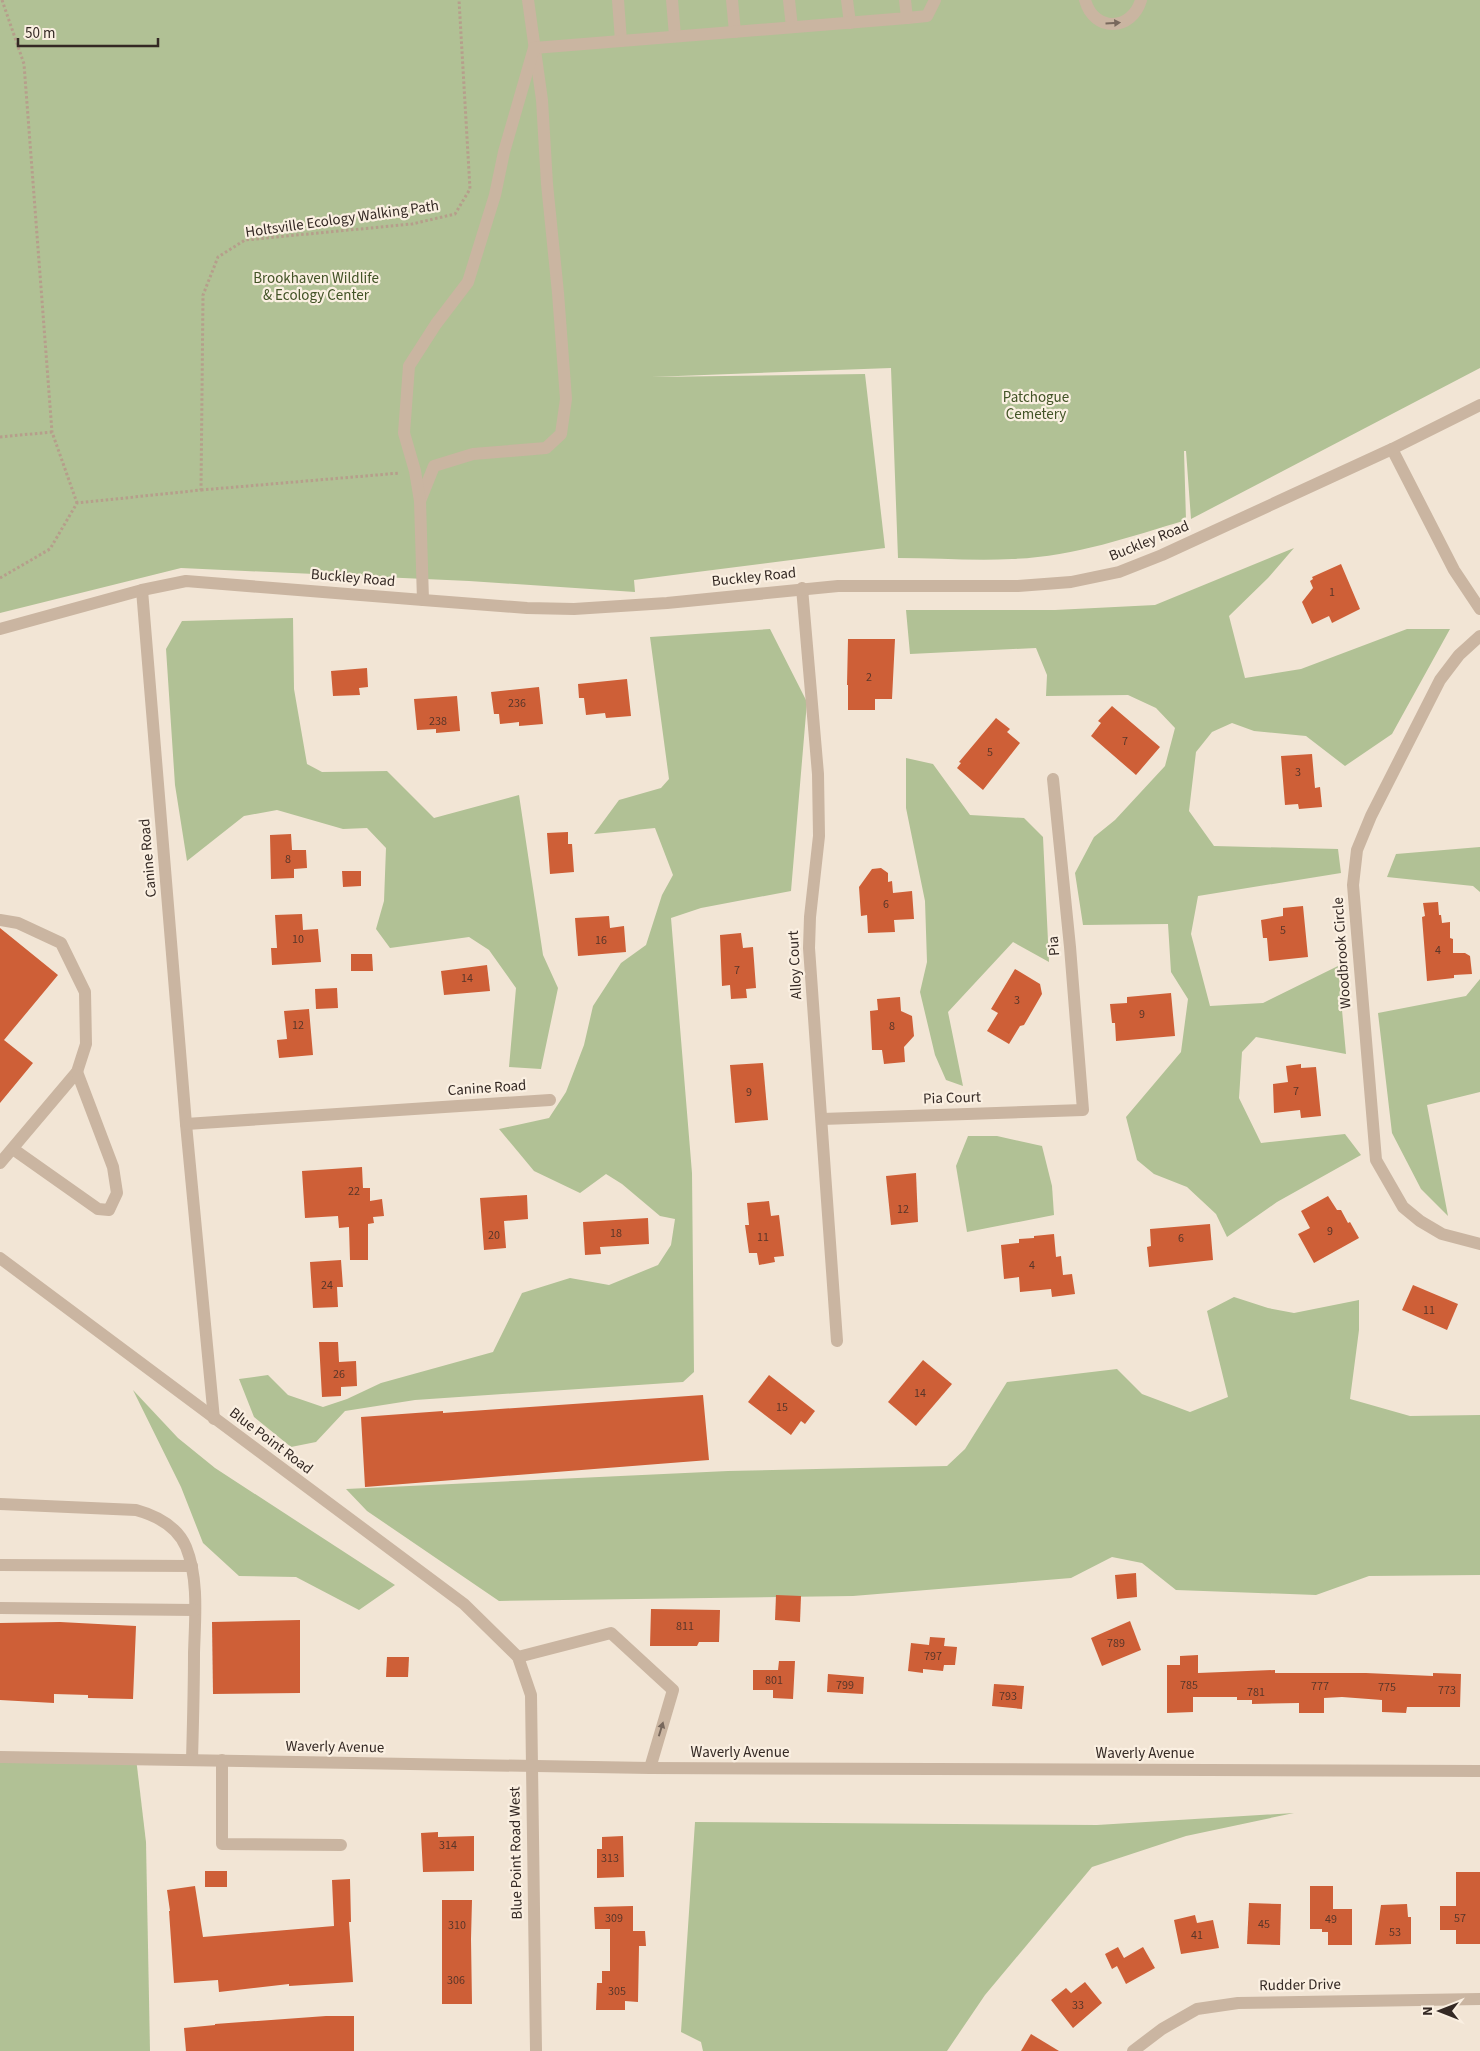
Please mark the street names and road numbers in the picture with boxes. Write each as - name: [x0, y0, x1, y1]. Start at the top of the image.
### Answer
- street label: Holtsville Ecology Walking Path: [244, 195, 440, 243]
- street label: Buckley Road: [1106, 515, 1192, 567]
- street label: Buckley Road: [711, 562, 797, 592]
- street label: Buckley Road: [310, 564, 396, 592]
- street label: Canine Road: [134, 818, 162, 898]
- street label: Woodbrook Circle: [1328, 896, 1356, 1010]
- street label: Alloy Court: [783, 930, 807, 1000]
- street label: Pia: [1043, 935, 1065, 957]
- street label: Canine Road: [447, 1075, 527, 1101]
- street label: Pia Court: [923, 1086, 981, 1110]
- street label: Blue Point Road: [225, 1403, 317, 1479]
- street label: Waverly Avenue: [285, 1736, 385, 1758]
- street label: Waverly Avenue: [691, 1742, 789, 1763]
- street label: Waverly Avenue: [1096, 1743, 1194, 1764]
- street label: Blue Point Road West: [504, 1786, 528, 1920]
- street label: Rudder Drive: [1259, 1974, 1341, 1996]

